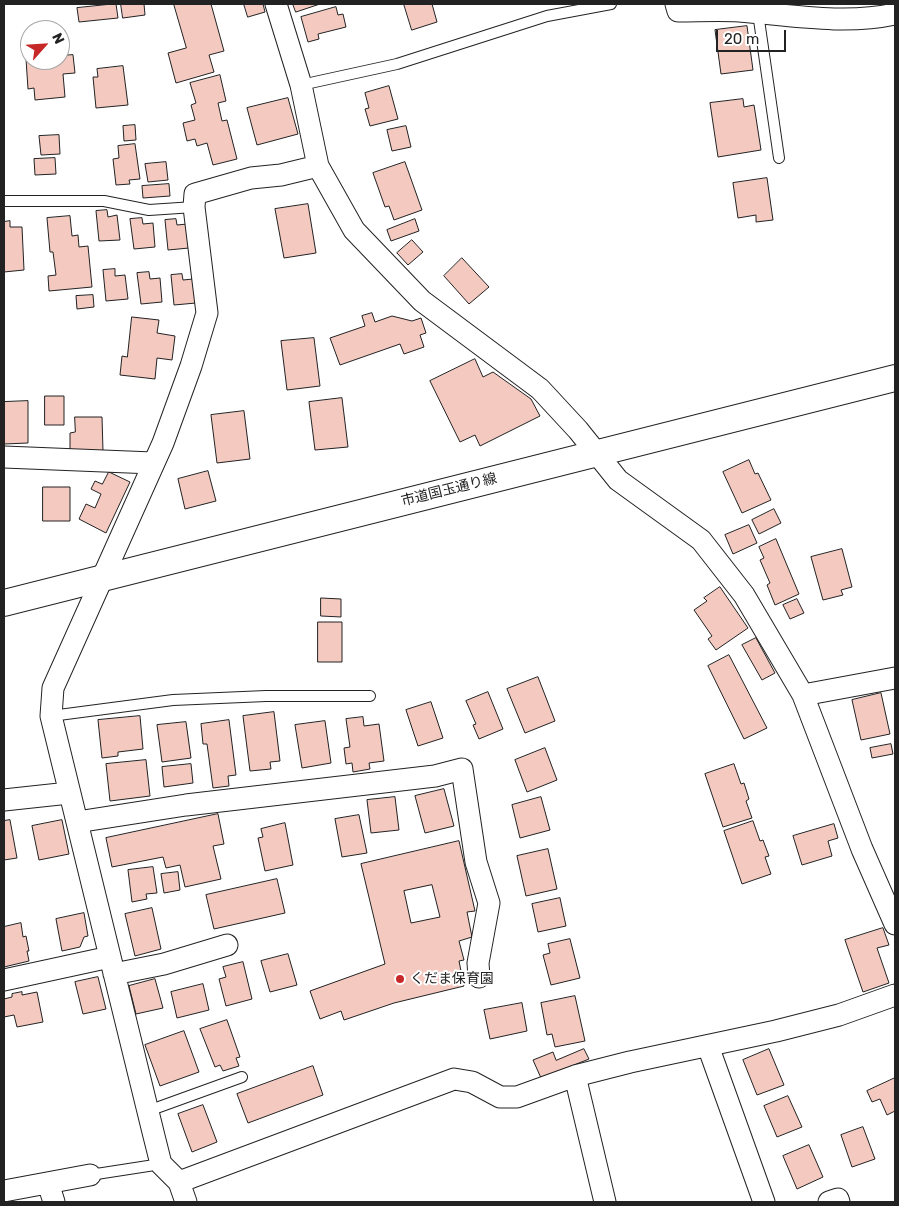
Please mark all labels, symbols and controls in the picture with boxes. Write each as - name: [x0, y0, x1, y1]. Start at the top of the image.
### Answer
- north arrow: [20, 20, 70, 70]
- scale bar: [719, 20, 789, 52]
- text: N: [48, 30, 68, 47]
- text: 20 m: [724, 30, 759, 48]
- street label: 市道国玉通り線: [399, 470, 499, 510]
- place label: くだま保育園: [410, 971, 494, 987]
- marker: くだま保育園: [394, 973, 406, 985]

